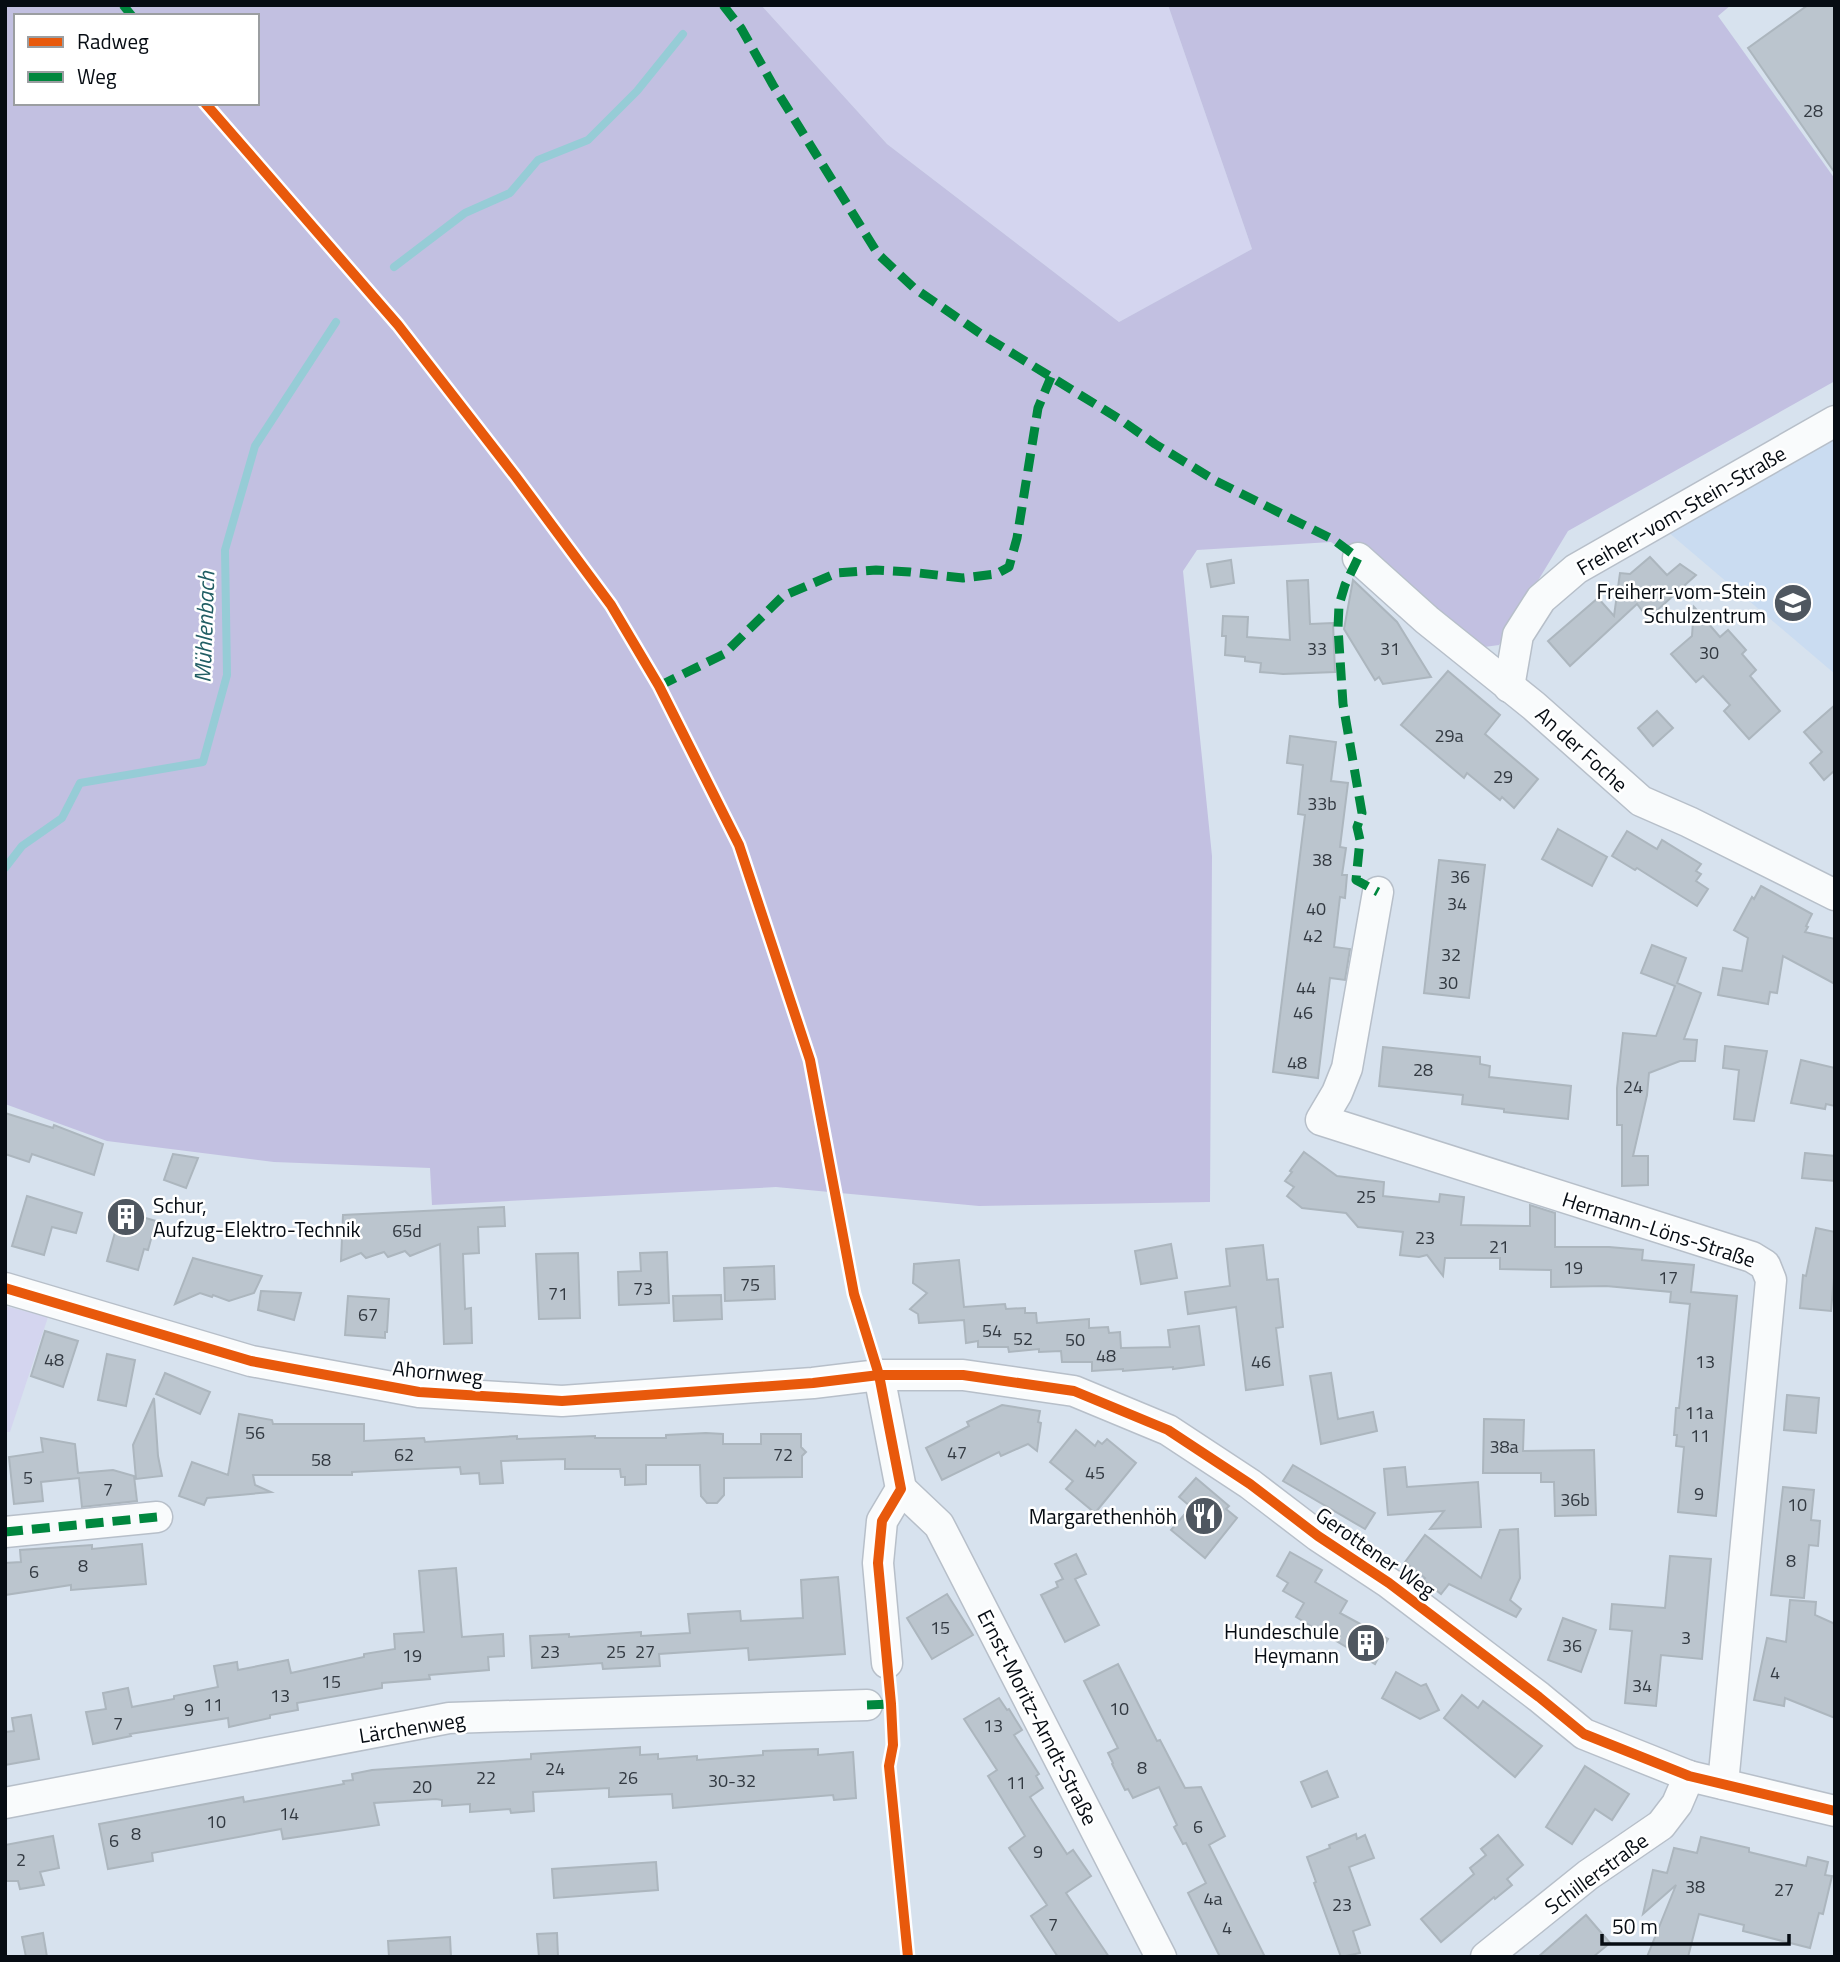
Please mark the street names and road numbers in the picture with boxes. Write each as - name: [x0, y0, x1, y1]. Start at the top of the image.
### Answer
- street label: Freiherr-vom-Stein-Straße: [1570, 437, 1792, 583]
- street label: An der Foche: [1529, 699, 1635, 799]
- street label: Hermann-Löns-Straße: [1558, 1183, 1760, 1275]
- street label: Ahornweg: [391, 1351, 485, 1393]
- street label: Gerottener Weg: [1309, 1499, 1443, 1605]
- street label: Ernst-Moritz-Arndt-Straße: [970, 1604, 1106, 1830]
- street label: Lärchenweg: [357, 1703, 468, 1751]
- street label: Schillerstraße: [1537, 1824, 1655, 1922]

